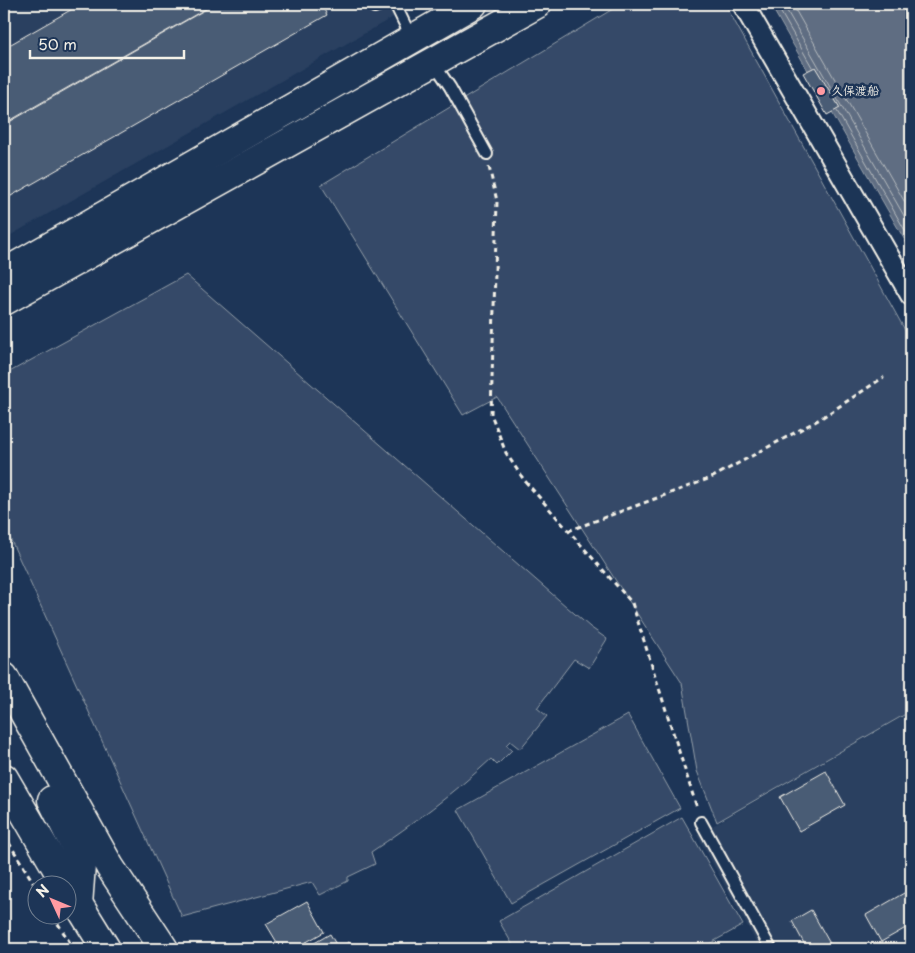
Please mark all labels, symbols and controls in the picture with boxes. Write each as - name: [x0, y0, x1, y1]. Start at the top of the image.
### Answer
- scale bar: [30, 28, 184, 60]
- text: 50 m: [38, 32, 77, 55]
- place label: 久保渡船: [831, 81, 879, 99]
- marker: 久保渡船: [815, 85, 827, 97]
- north arrow: [28, 876, 78, 926]
- text: N: [31, 879, 54, 902]

